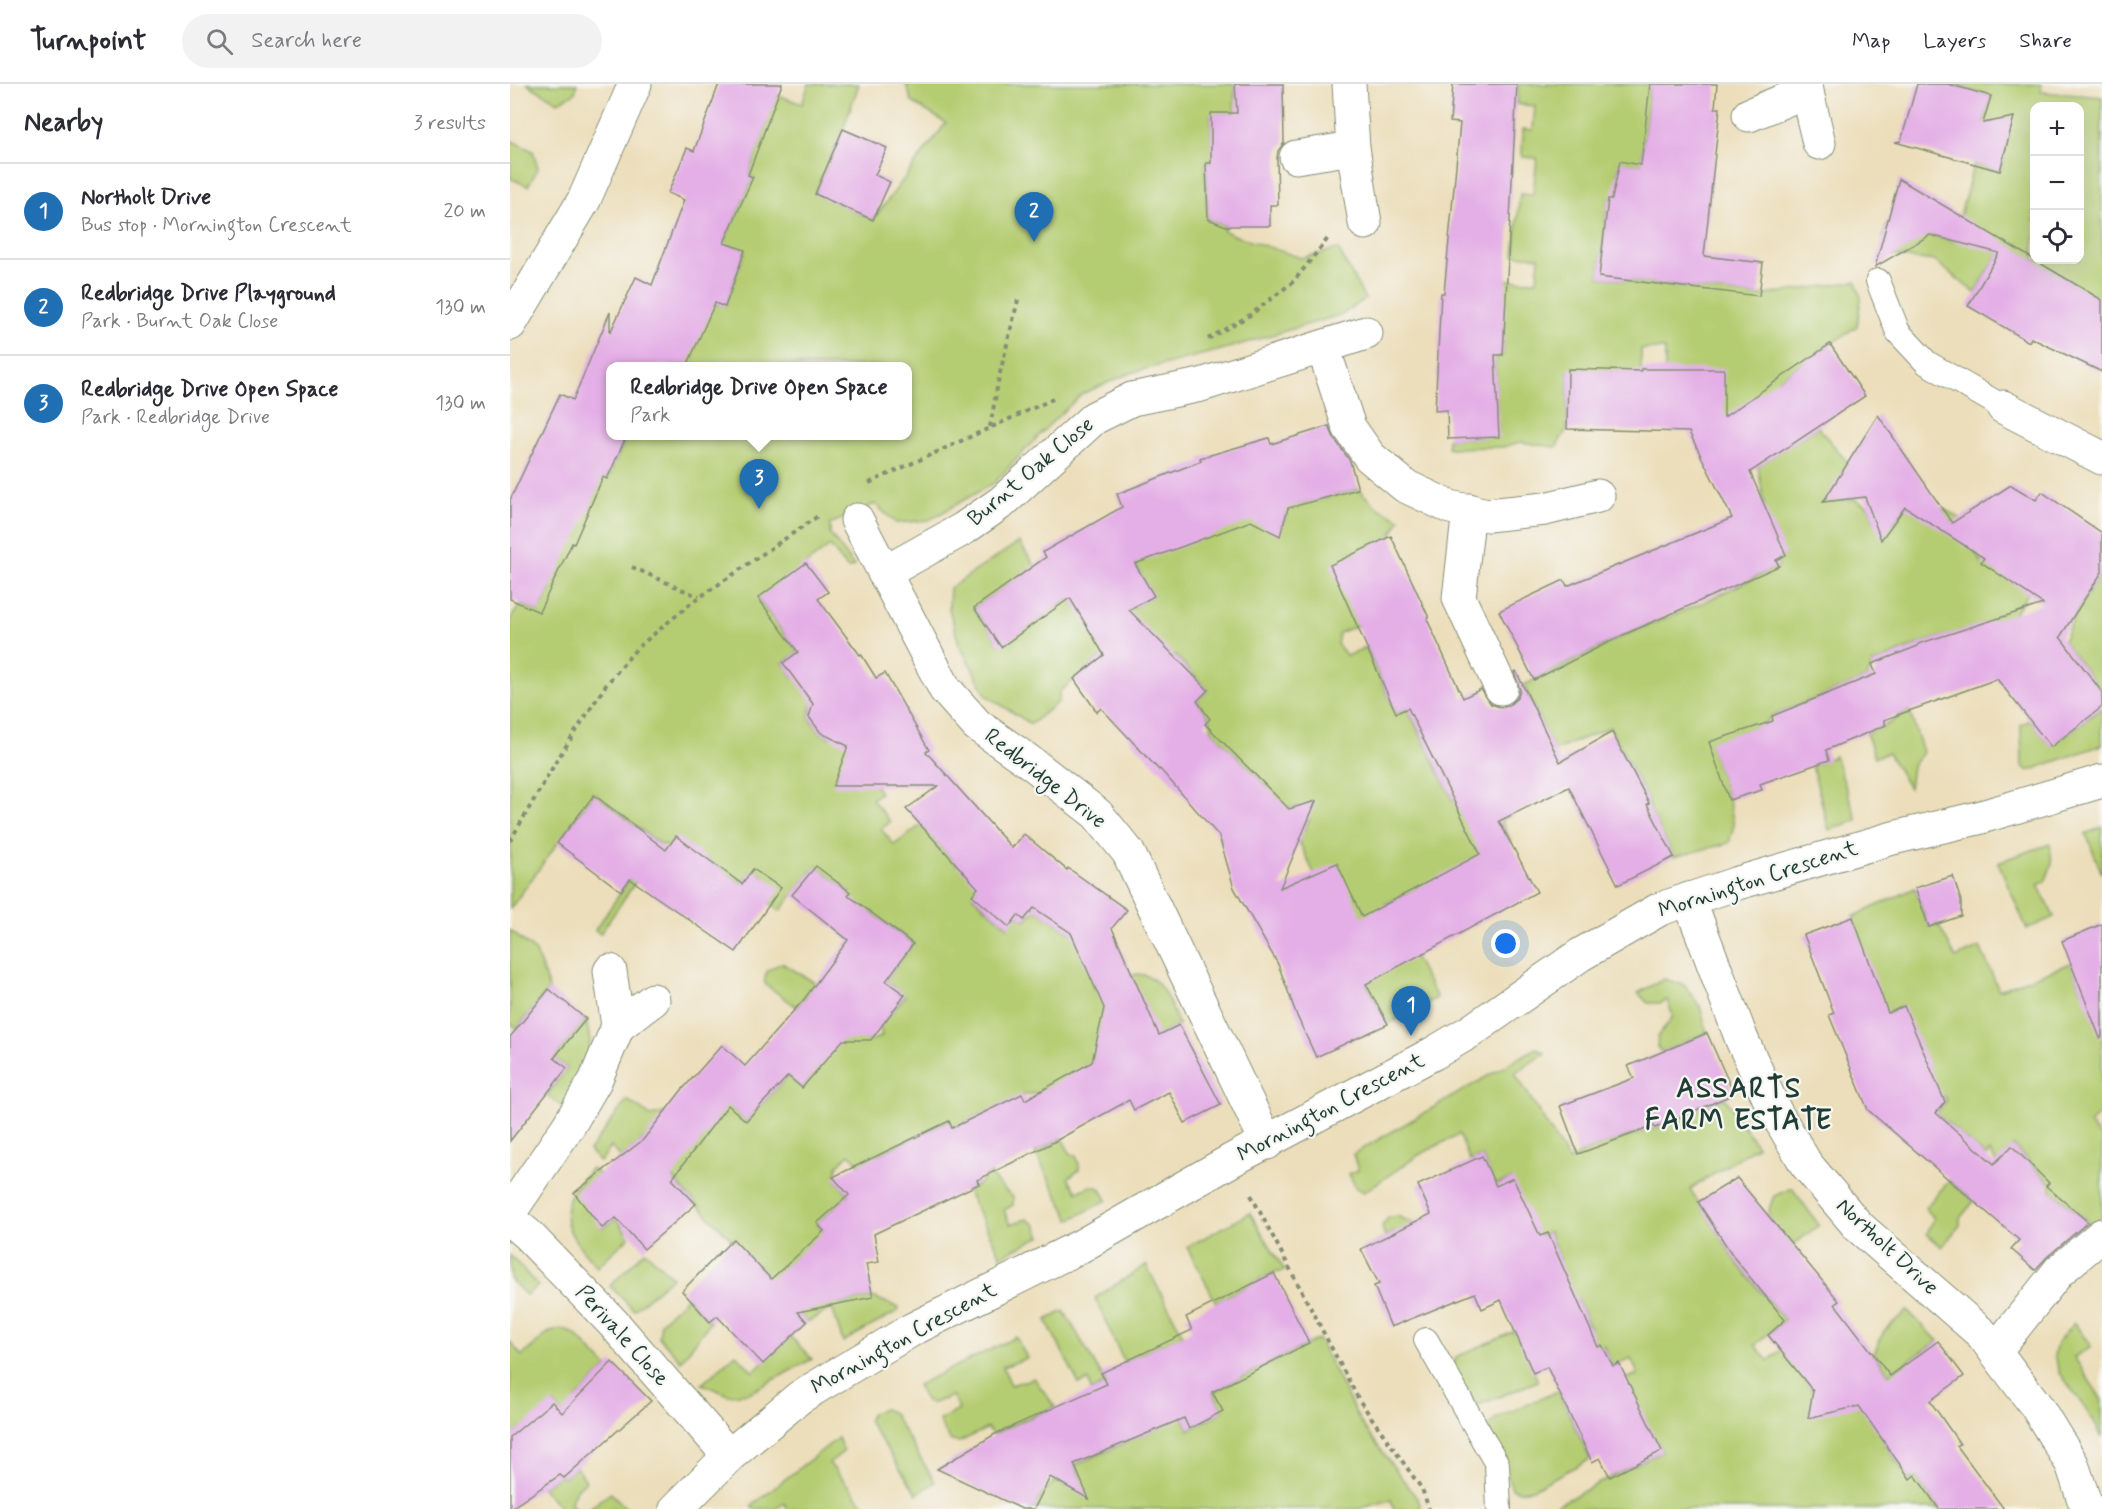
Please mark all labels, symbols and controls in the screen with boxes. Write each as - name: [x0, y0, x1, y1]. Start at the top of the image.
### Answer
- search box: [182, 14, 602, 68]
- text: Turnpoint: [30, 23, 146, 60]
- icon: search: [203, 25, 236, 58]
- text: Search here: [251, 27, 362, 55]
- text: Map: [1852, 27, 1890, 55]
- text: Layers: [1923, 27, 1986, 55]
- text: Share: [2019, 27, 2072, 55]
- map controls: [2030, 102, 2084, 264]
- button: +: [2030, 102, 2084, 156]
- text: Nearby: [24, 106, 103, 140]
- text: 3 results: [414, 110, 486, 137]
- button: −: [2030, 156, 2084, 210]
- text: Northolt Drive: [81, 184, 211, 212]
- pin: 2: [1014, 192, 1054, 242]
- text: 1: [39, 198, 48, 225]
- text: 20 m: [443, 198, 486, 225]
- button: locate: [2030, 210, 2084, 264]
- text: Bus stop · Mornington Crescent: [81, 212, 352, 239]
- text: Redbridge Drive Playground: [81, 280, 336, 308]
- text: 2: [39, 294, 48, 321]
- text: 130 m: [435, 294, 486, 321]
- text: Park · Burnt Oak Close: [81, 308, 278, 335]
- popup: [606, 362, 912, 440]
- text: Redbridge Drive Open Space: [630, 374, 888, 402]
- text: Redbridge Drive Open Space: [81, 376, 338, 404]
- text: 3: [39, 390, 48, 417]
- text: 130 m: [435, 390, 486, 417]
- text: Park: [630, 402, 670, 429]
- text: Park · Redbridge Drive: [81, 404, 270, 431]
- street label: Burnt Oak Close: [962, 411, 1100, 533]
- pin: 3: [740, 460, 778, 509]
- street label: Redbridge Drive: [976, 723, 1112, 838]
- street label: Mornington Crescent: [1655, 835, 1862, 928]
- your location: [1491, 929, 1520, 958]
- pin: 1: [1392, 986, 1430, 1036]
- street label: Mornington Crescent: [1233, 1047, 1431, 1172]
- district label: ASSARTS FARM ESTATE: [1645, 1071, 1833, 1140]
- street label: Northolt Drive: [1830, 1192, 1944, 1302]
- street label: Mornington Crescent: [806, 1276, 1003, 1404]
- street label: Perivale Close: [569, 1279, 675, 1393]

